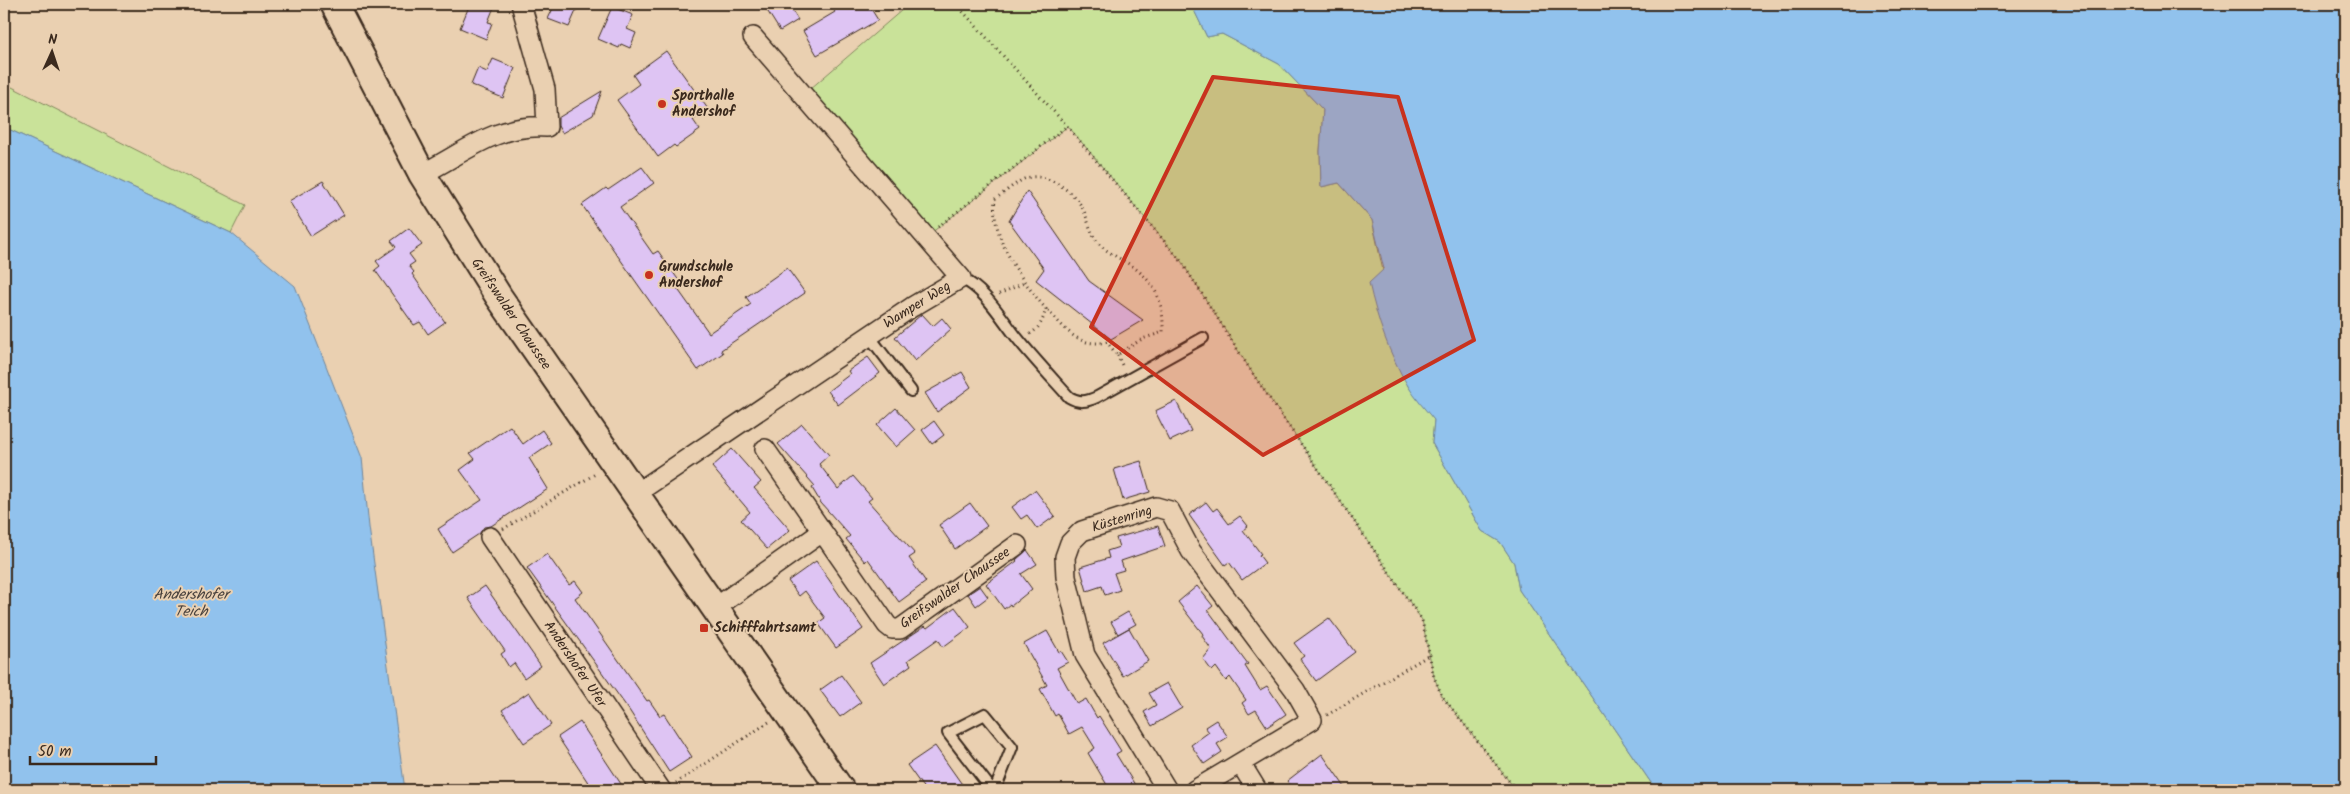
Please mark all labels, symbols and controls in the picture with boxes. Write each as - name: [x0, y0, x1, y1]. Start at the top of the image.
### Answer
- north arrow: [28, 28, 78, 78]
- text: N: [48, 29, 58, 51]
- place label: Sporthalle Andershof: [672, 85, 737, 123]
- marker: Sporthalle Andershof: [656, 98, 668, 110]
- street label: Greifswalder Chaussee: [465, 254, 557, 375]
- place label: Grundschule Andershof: [659, 256, 733, 294]
- marker: Grundschule Andershof: [643, 269, 655, 281]
- street label: Wamper Weg: [879, 276, 955, 334]
- street label: Küstenring: [1089, 499, 1155, 539]
- street label: Greifswalder Chaussee: [895, 541, 1015, 634]
- water label: Andershofer Teich: [154, 583, 231, 624]
- street label: Andershofer Ufer: [538, 616, 613, 713]
- place label: Schifffahrtsamt: [714, 617, 817, 639]
- marker: Schifffahrtsamt: [698, 622, 710, 634]
- scale bar: [30, 734, 156, 766]
- text: 50 m: [38, 740, 72, 764]

